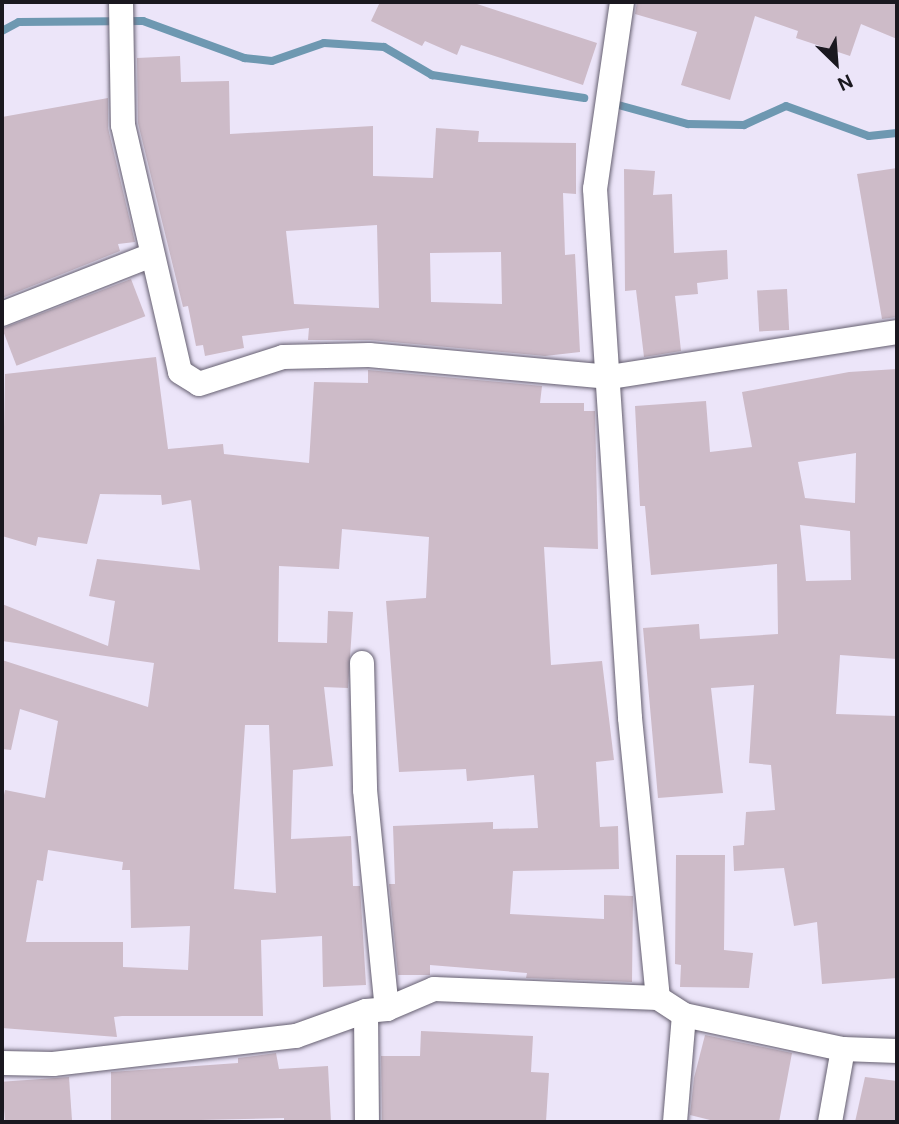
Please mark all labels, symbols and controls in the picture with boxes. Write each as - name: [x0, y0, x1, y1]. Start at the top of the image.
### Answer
- north arrow: [801, 28, 871, 98]
- text: N: [834, 68, 857, 97]

